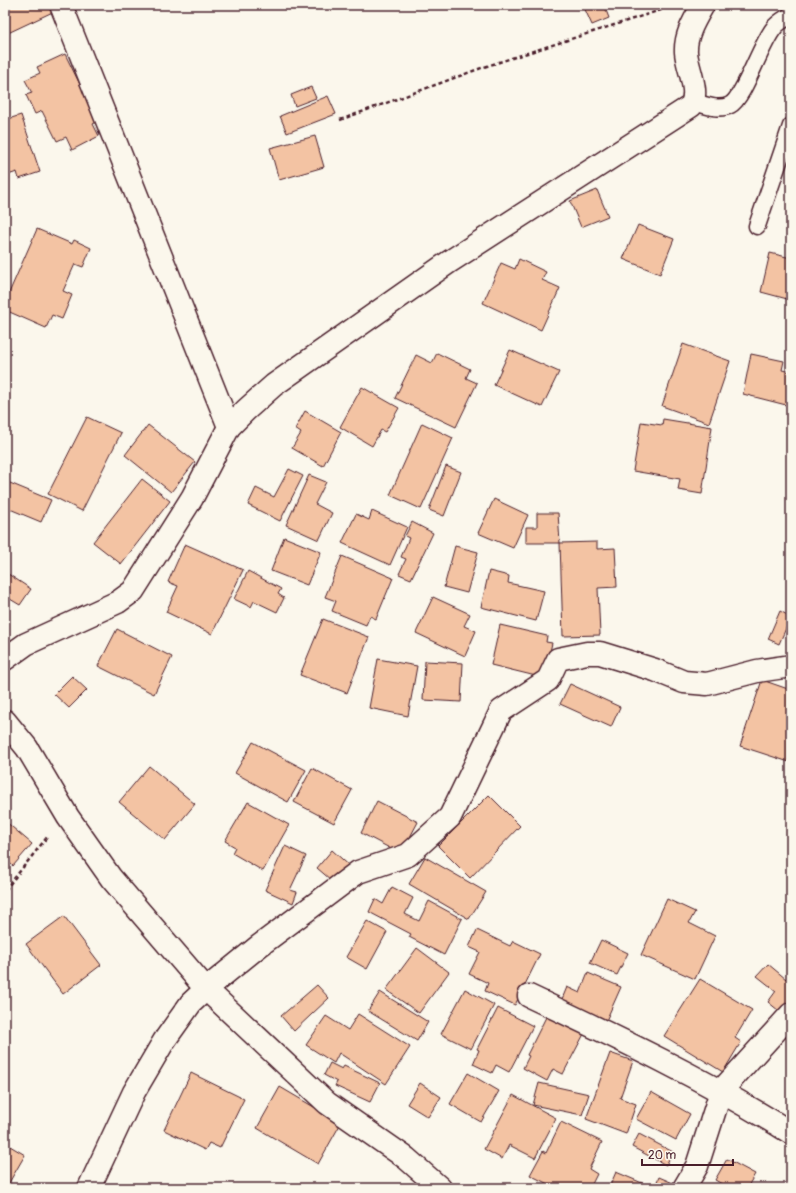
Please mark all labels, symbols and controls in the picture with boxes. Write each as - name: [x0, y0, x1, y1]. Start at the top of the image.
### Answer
- scale bar: [642, 1141, 733, 1167]
- text: 20 m: [648, 1148, 677, 1163]

